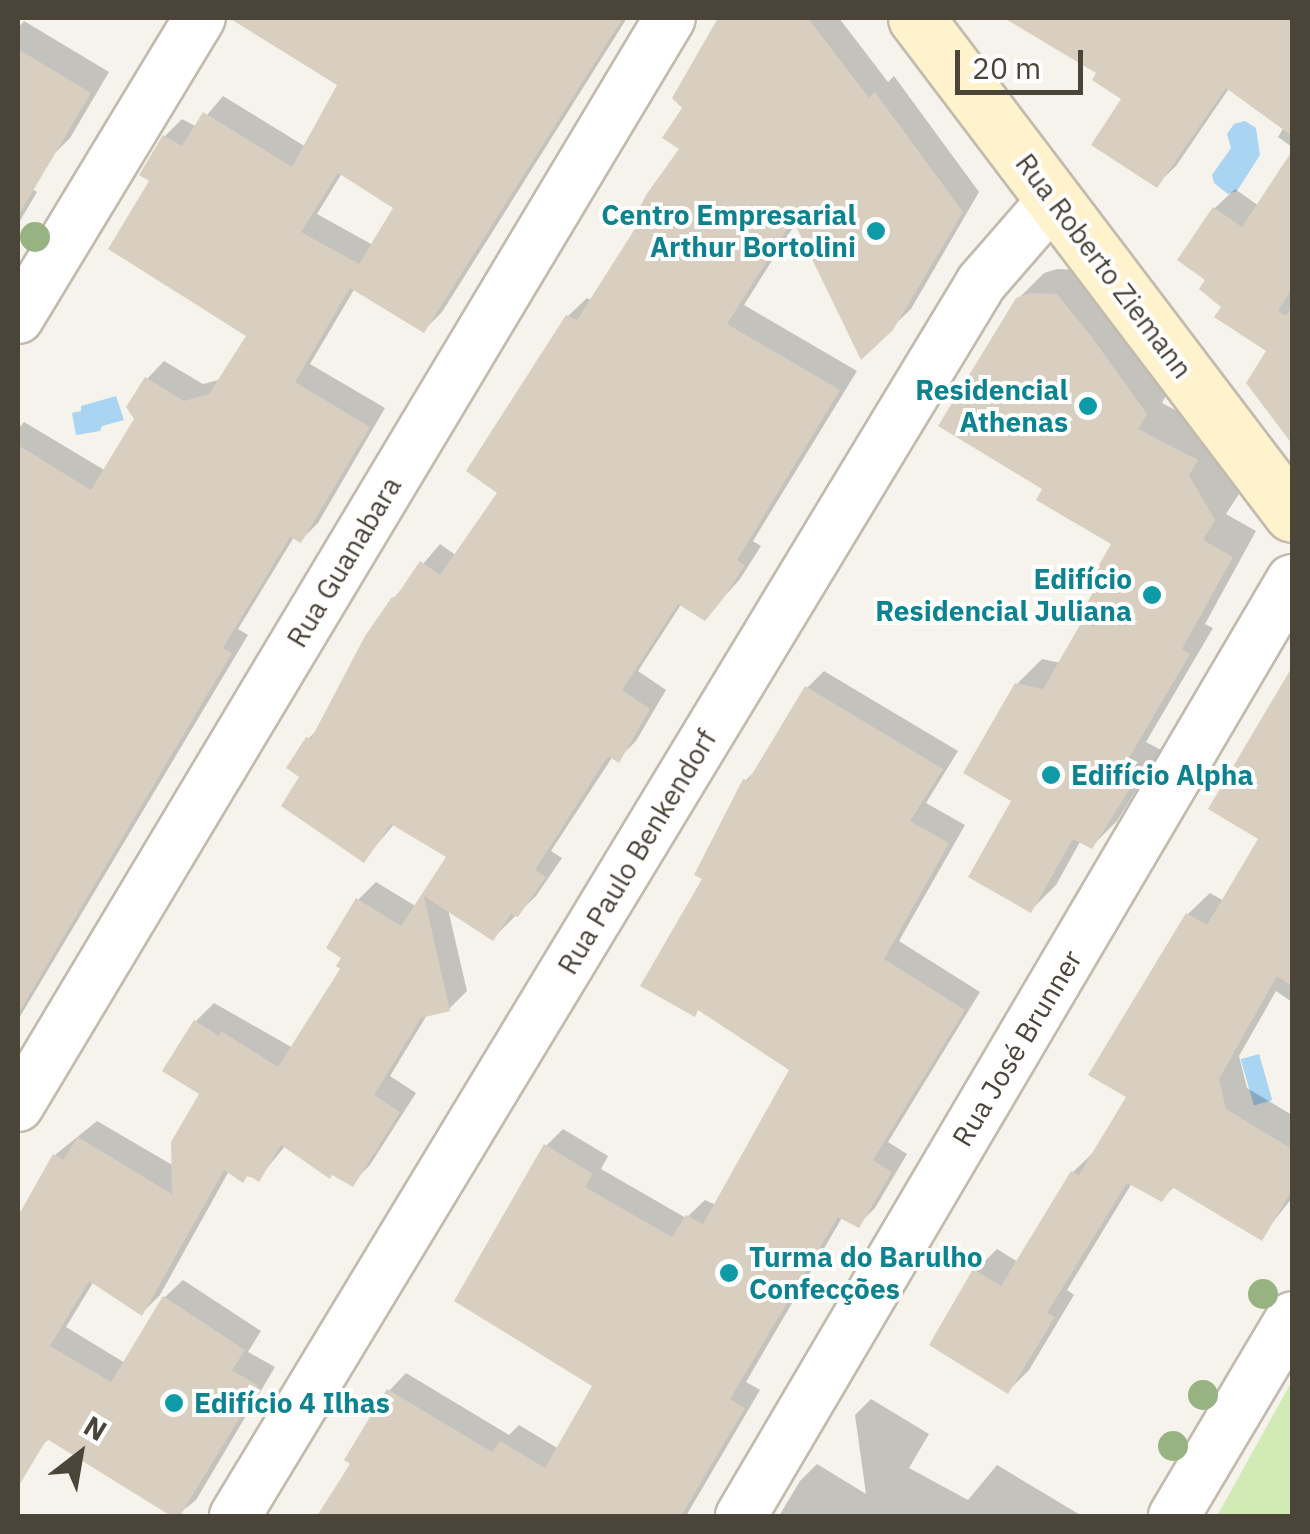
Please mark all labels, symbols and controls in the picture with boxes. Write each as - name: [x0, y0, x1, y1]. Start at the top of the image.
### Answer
- scale bar: [960, 30, 1088, 92]
- text: 20 m: [972, 48, 1041, 87]
- street label: Rua Roberto Ziemann: [1009, 147, 1199, 385]
- place label: Centro Empresarial Arthur Bortolini: [601, 198, 856, 264]
- marker: Centro Empresarial Arthur Bortolini: [865, 220, 887, 242]
- place label: Residencial Athenas: [915, 373, 1068, 439]
- marker: Residencial Athenas: [1077, 395, 1099, 417]
- street label: Rua Guanabara: [280, 471, 408, 653]
- place label: Edifício Residencial Juliana: [875, 562, 1132, 628]
- marker: Edifício Residencial Juliana: [1141, 584, 1163, 606]
- street label: Rua Paulo Benkendorf: [551, 724, 723, 980]
- place label: Edifício Alpha: [1071, 758, 1253, 792]
- marker: Edifício Alpha: [1040, 764, 1062, 786]
- street label: Rua José Brunner: [945, 944, 1089, 1152]
- place label: Turma do Barulho Confecções: [749, 1240, 983, 1306]
- marker: Turma do Barulho Confecções: [718, 1262, 740, 1284]
- place label: Edifício 4 Ilhas: [194, 1386, 390, 1420]
- marker: Edifício 4 Ilhas: [163, 1392, 185, 1414]
- north arrow: [30, 1404, 130, 1504]
- text: N: [77, 1407, 114, 1449]

